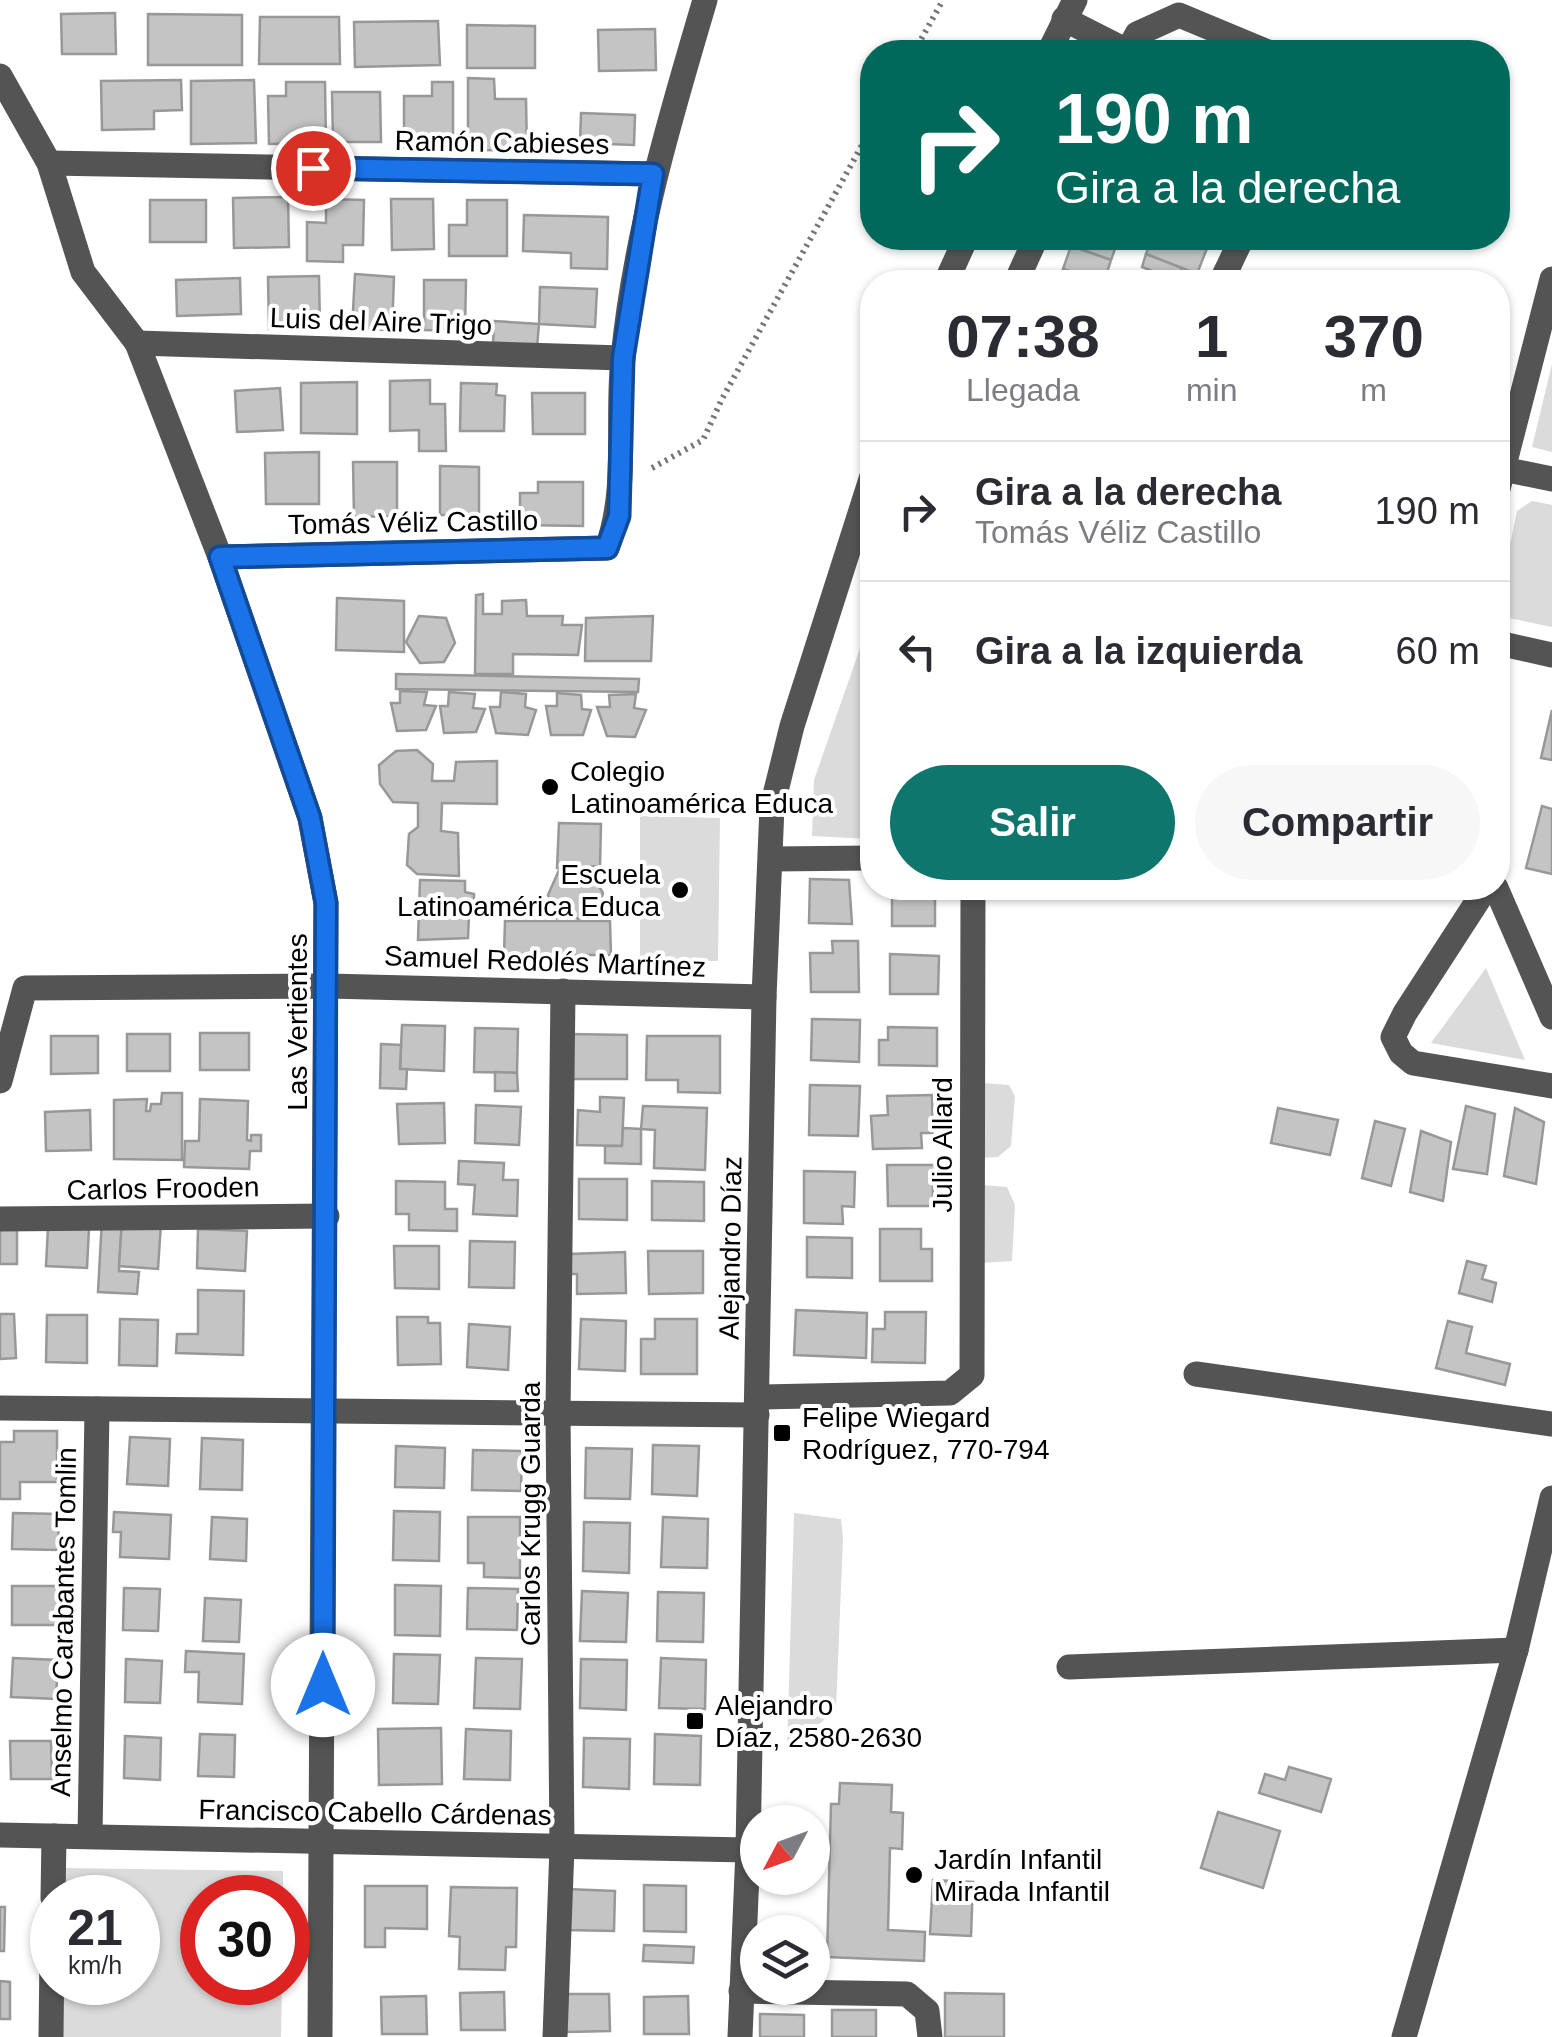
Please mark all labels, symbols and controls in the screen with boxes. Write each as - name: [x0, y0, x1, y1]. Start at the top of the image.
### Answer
- icon: right: [890, 80, 1020, 210]
- text: 190 m: [1055, 80, 1253, 158]
- street label: Ramón Cabieses: [394, 125, 610, 160]
- pin: [271, 126, 356, 211]
- icon: arrive: [286, 141, 341, 196]
- text: Gira a la derecha: [1055, 162, 1400, 213]
- street label: Luis del Aire Trigo: [269, 302, 493, 341]
- text: 07:38: [946, 303, 1100, 370]
- text: 1: [1195, 303, 1228, 370]
- text: 370: [1324, 303, 1424, 370]
- text: Llegada: [966, 372, 1080, 408]
- text: min: [1186, 372, 1237, 408]
- text: m: [1360, 372, 1387, 408]
- text: Gira a la derecha: [975, 471, 1281, 513]
- icon: right: [890, 484, 945, 539]
- text: 190 m: [1374, 490, 1480, 532]
- street label: Tomás Véliz Castillo: [287, 505, 539, 540]
- text: Tomás Véliz Castillo: [975, 514, 1261, 550]
- icon: left: [890, 624, 945, 679]
- text: Gira a la izquierda: [975, 630, 1302, 672]
- text: 60 m: [1396, 630, 1480, 672]
- place label: Colegio Latinoamérica Educa: [570, 756, 833, 819]
- button: Salir: [890, 765, 1175, 880]
- button: Compartir: [1195, 765, 1480, 880]
- marker: Colegio Latinoamérica Educa: [539, 776, 561, 798]
- place label: Escuela Latinoamérica Educa: [397, 859, 660, 922]
- marker: Escuela Latinoamérica Educa: [669, 879, 691, 901]
- street label: Las Vertientes: [282, 933, 313, 1111]
- street label: Samuel Redolés Martínez: [383, 940, 707, 983]
- street label: Julio Allard: [927, 1077, 958, 1213]
- street label: Alejandro Díaz: [713, 1156, 748, 1340]
- street label: Carlos Frooden: [66, 1171, 260, 1206]
- street label: Carlos Krugg Guarda: [515, 1381, 546, 1646]
- place label: Felipe Wiegard Rodríguez, 770-794: [802, 1402, 1050, 1465]
- marker: Felipe Wiegard Rodríguez, 770-794: [771, 1422, 793, 1444]
- street label: Anselmo Carabantes Tomlin: [45, 1447, 82, 1797]
- position arrow: [271, 1633, 375, 1737]
- place label: Alejandro Díaz, 2580-2630: [715, 1690, 922, 1753]
- marker: Alejandro Díaz, 2580-2630: [684, 1710, 706, 1732]
- street label: Francisco Cabello Cárdenas: [198, 1794, 552, 1831]
- north arrow: [740, 1805, 830, 1895]
- map controls: [740, 1805, 830, 2005]
- place label: Jardín Infantil Mirada Infantil: [934, 1844, 1110, 1907]
- marker: Jardín Infantil Mirada Infantil: [903, 1864, 925, 1886]
- speed limit sign: 30: [180, 1875, 310, 2005]
- text: 21: [67, 1900, 123, 1956]
- button: layers: [740, 1915, 830, 2005]
- text: km/h: [68, 1951, 122, 1979]

